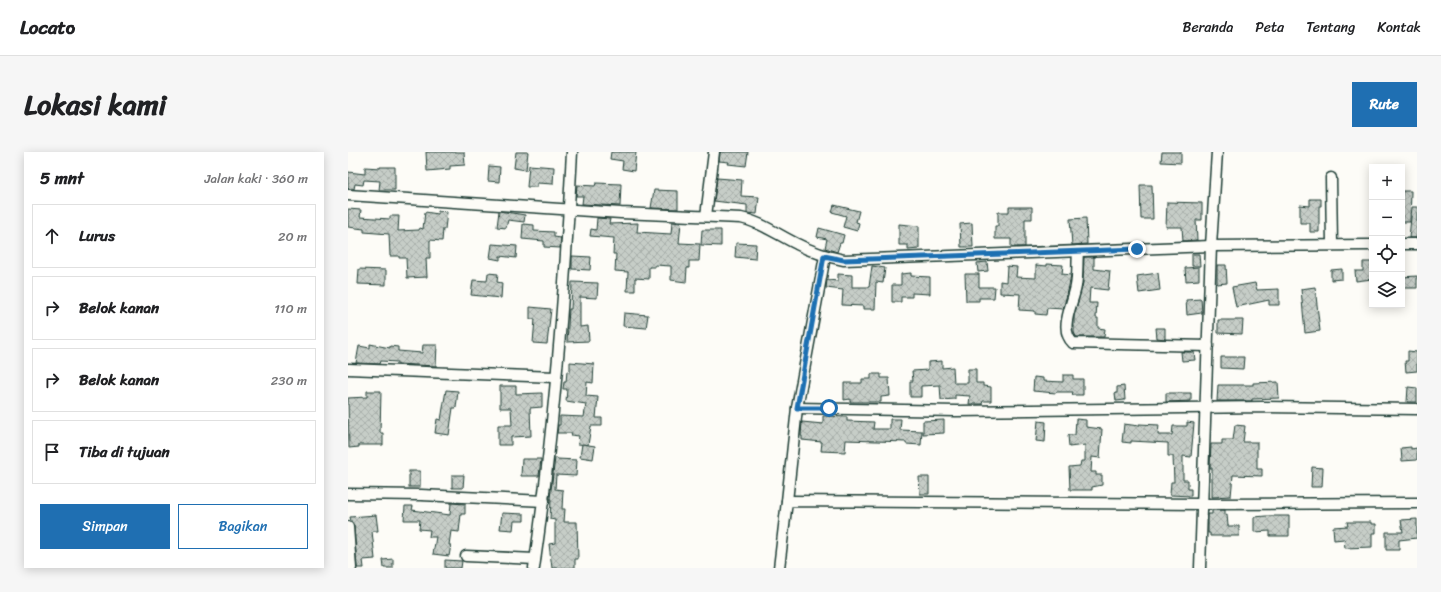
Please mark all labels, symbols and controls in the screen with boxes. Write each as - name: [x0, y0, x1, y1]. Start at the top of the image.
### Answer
- text: Locato: [20, 11, 75, 44]
- text: Beranda: [1183, 15, 1233, 40]
- text: Peta: [1255, 15, 1284, 40]
- text: Tentang: [1306, 15, 1355, 40]
- text: Kontak: [1377, 15, 1421, 40]
- text: Lokasi kami: [24, 80, 166, 129]
- button: Rute: [1352, 82, 1417, 127]
- text: 5 mnt: [40, 163, 84, 193]
- map controls: [1369, 164, 1405, 308]
- button: +: [1369, 164, 1405, 200]
- text: Jalan kaki · 360 m: [204, 167, 308, 190]
- button: −: [1369, 200, 1405, 236]
- text: Lurus: [79, 223, 115, 249]
- icon: ahead: [41, 225, 63, 247]
- text: 20 m: [278, 225, 307, 248]
- button: locate: [1369, 236, 1405, 272]
- route end: [1128, 240, 1146, 258]
- button: layers: [1369, 272, 1405, 308]
- text: Belok kanan: [79, 295, 159, 321]
- icon: right: [41, 297, 63, 319]
- text: 110 m: [274, 297, 307, 320]
- text: Belok kanan: [79, 367, 159, 393]
- icon: right: [41, 369, 63, 391]
- text: 230 m: [271, 369, 307, 392]
- route start: [820, 399, 838, 417]
- text: Tiba di tujuan: [79, 439, 170, 465]
- icon: arrive: [41, 441, 63, 463]
- button: Simpan: [40, 504, 170, 549]
- button: Bagikan: [178, 504, 308, 549]

